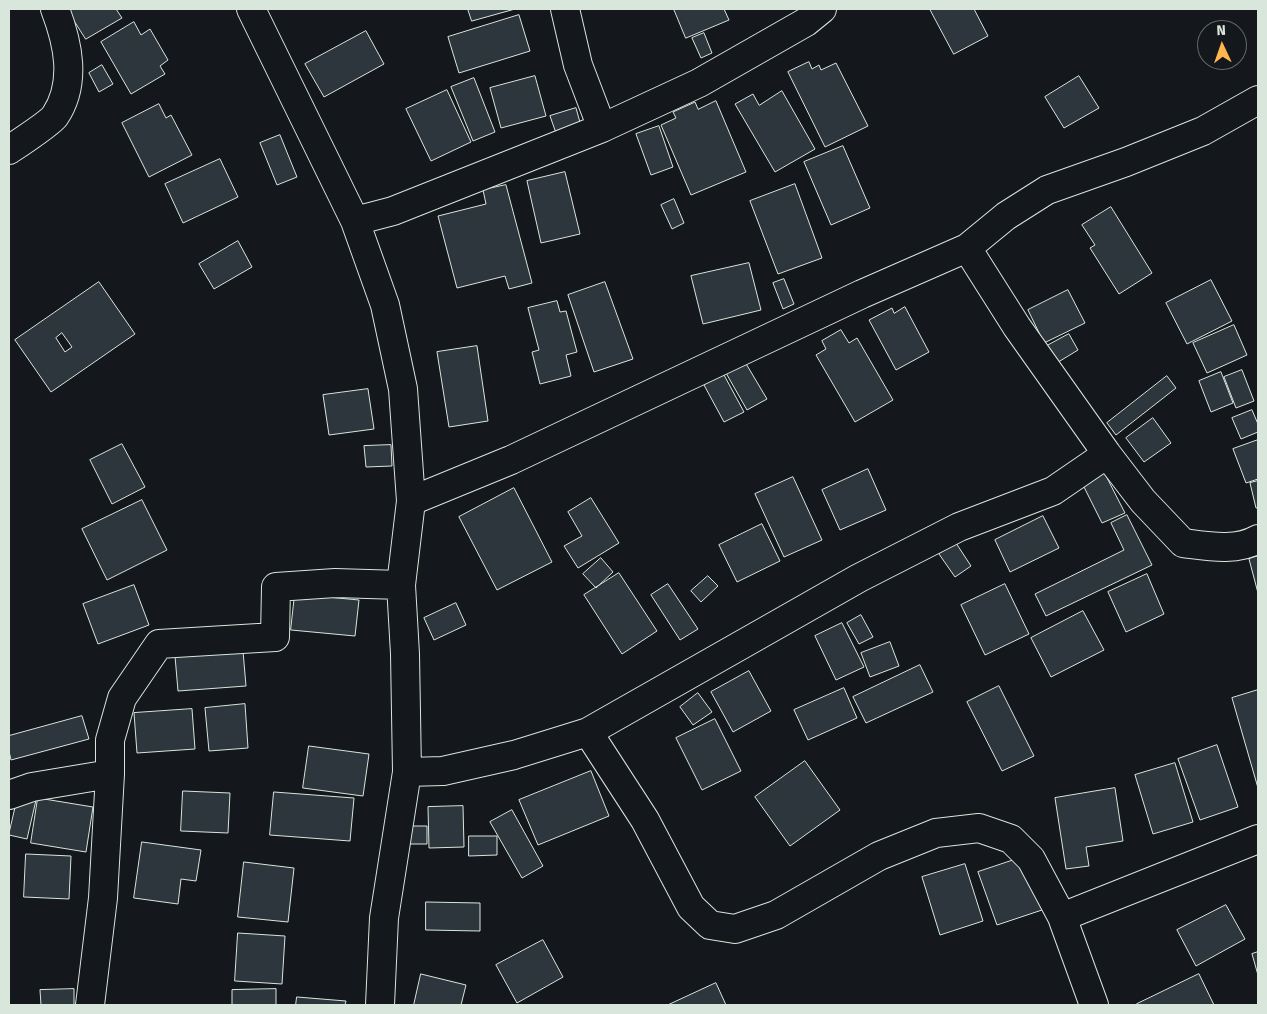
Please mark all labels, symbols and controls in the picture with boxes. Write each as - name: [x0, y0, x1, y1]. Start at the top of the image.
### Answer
- north arrow: [1197, 20, 1247, 70]
- text: N: [1216, 22, 1226, 39]

